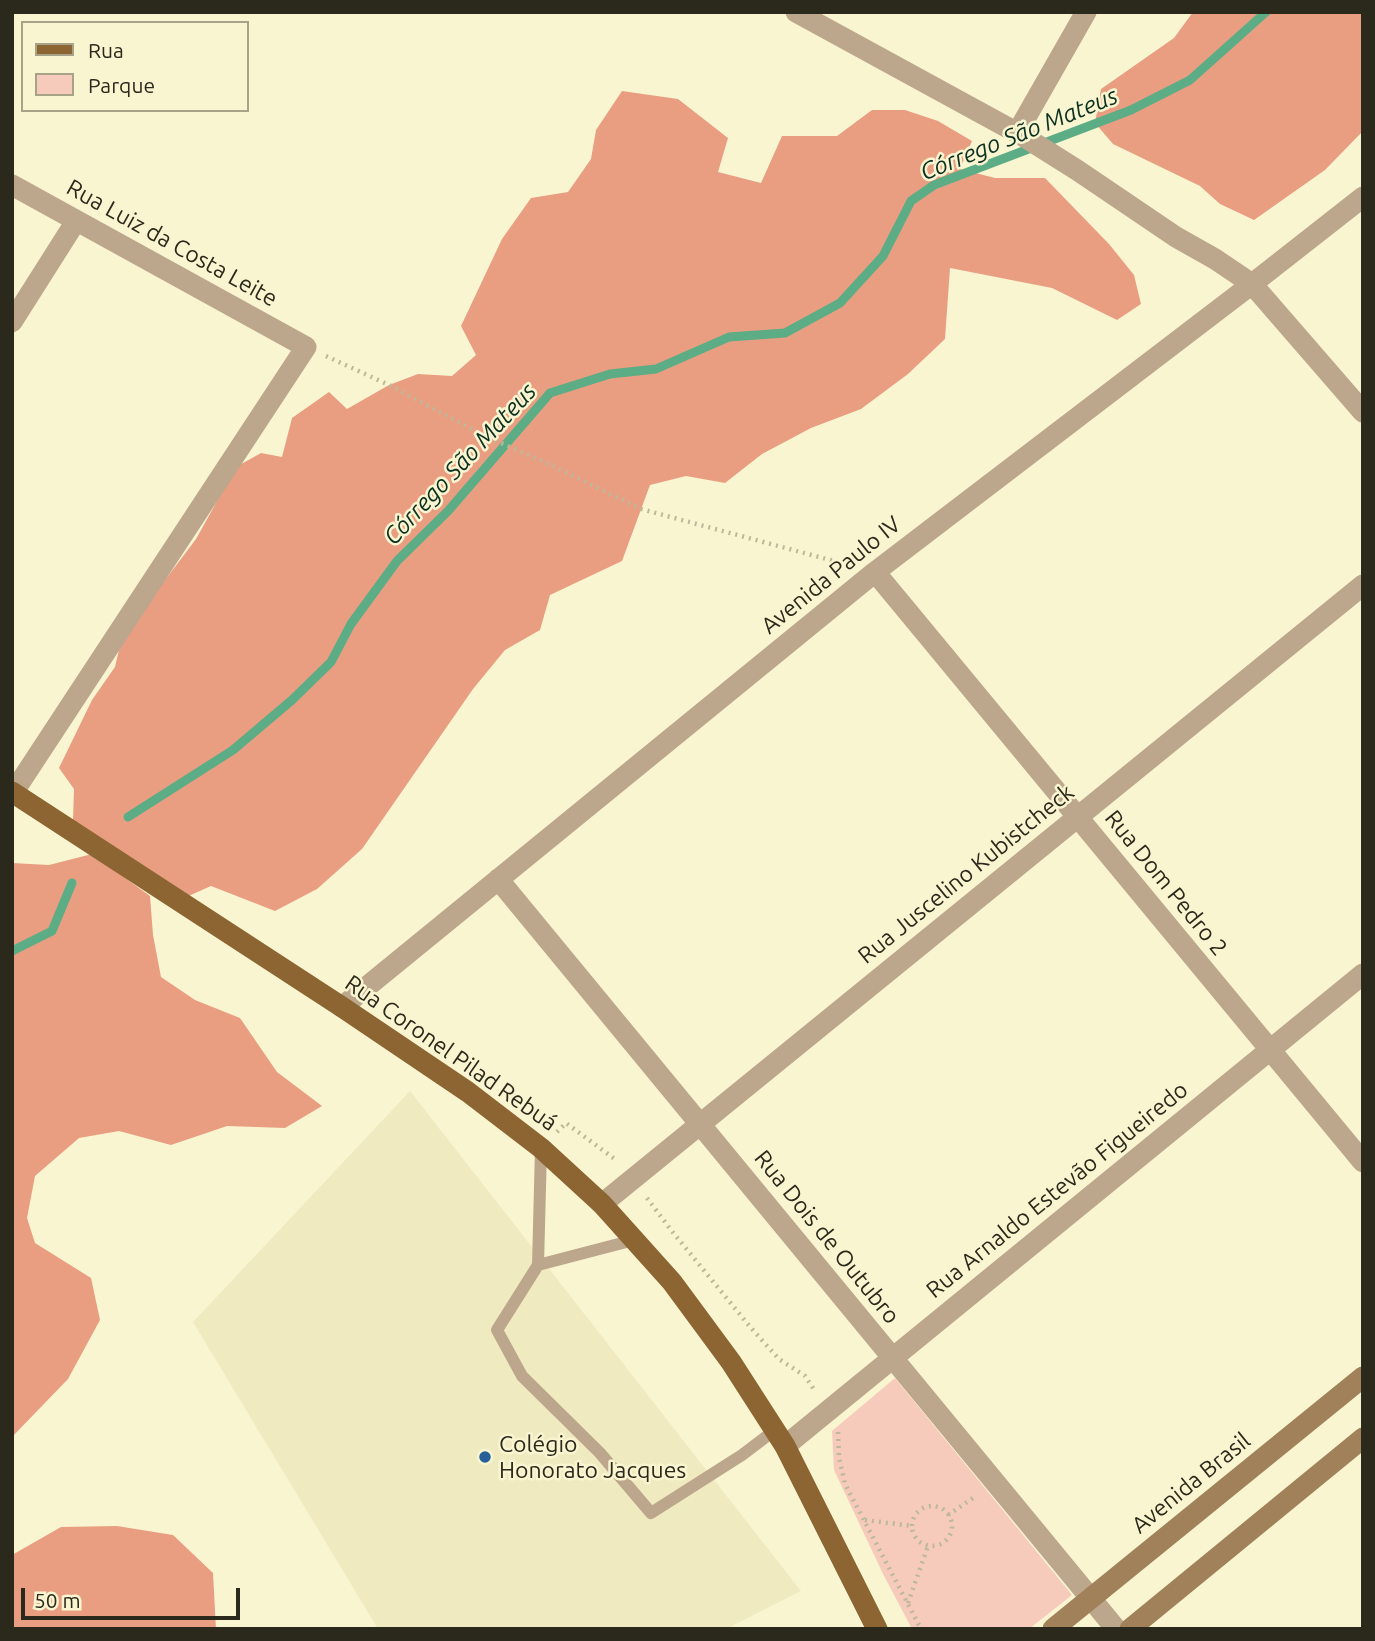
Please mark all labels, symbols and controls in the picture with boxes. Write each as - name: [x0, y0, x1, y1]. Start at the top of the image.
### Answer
- legend: [21, 21, 248, 112]
- text: Rua: [88, 38, 124, 62]
- text: Parque: [88, 73, 155, 97]
- water label: Córrego São Mateus: [916, 81, 1122, 187]
- street label: Rua Luiz da Costa Leite: [62, 174, 282, 312]
- water label: Córrego São Mateus: [378, 377, 542, 551]
- street label: Avenida Paulo IV: [756, 510, 906, 640]
- street label: Rua Juscelino Kubistcheck: [853, 778, 1079, 970]
- street label: Rua Dom Pedro 2: [1099, 805, 1233, 961]
- street label: Rua Coronel Pilad Rebuá: [340, 969, 562, 1137]
- street label: Rua Arnaldo Estevão Figueiredo: [921, 1076, 1193, 1304]
- street label: Rua Dois de Outubro: [749, 1145, 905, 1329]
- street label: Avenida Brasil: [1126, 1427, 1256, 1539]
- place label: Colégio Honorato Jacques: [499, 1430, 686, 1484]
- marker: Colégio Honorato Jacques: [477, 1449, 493, 1465]
- scale bar: [24, 1574, 243, 1618]
- text: 50 m: [34, 1588, 81, 1612]

